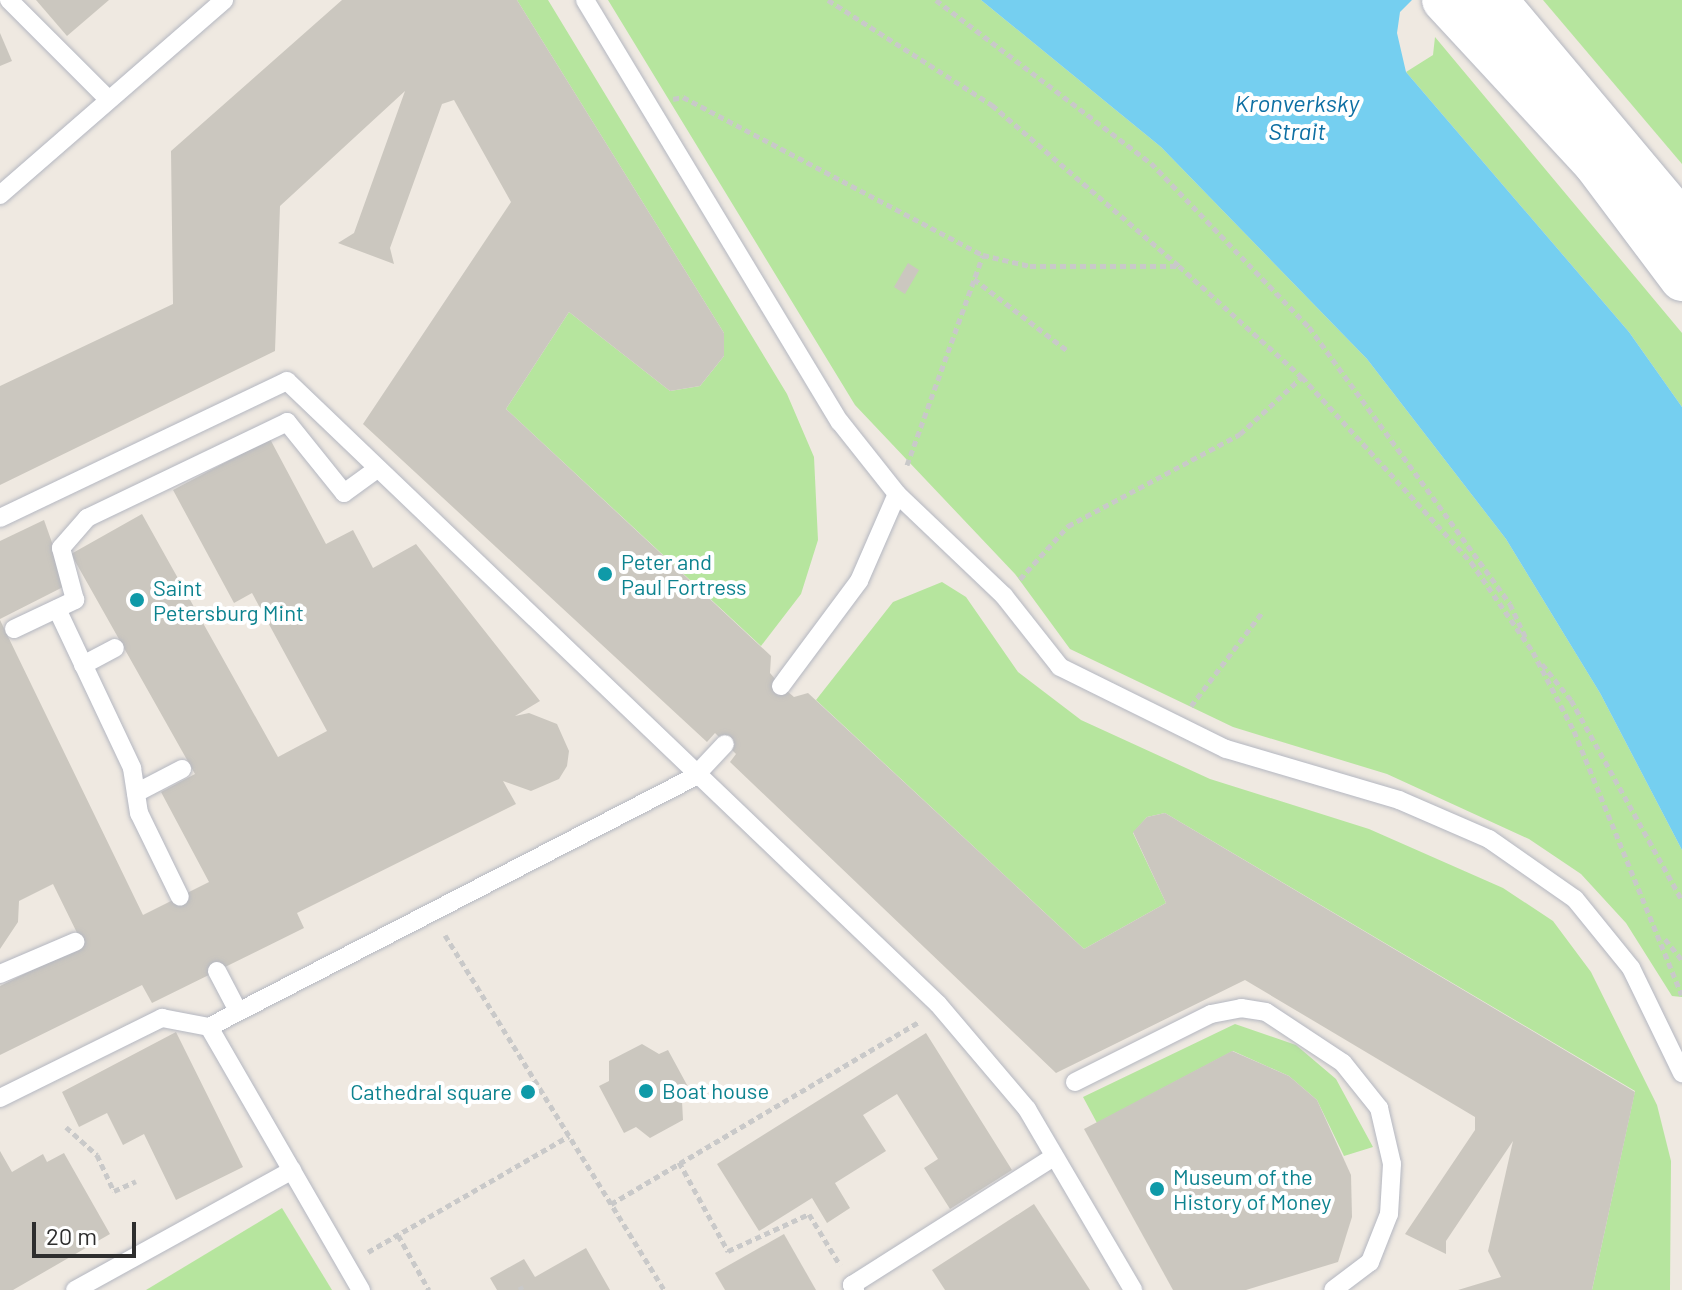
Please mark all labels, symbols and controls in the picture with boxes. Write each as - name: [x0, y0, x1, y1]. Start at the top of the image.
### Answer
- water label: Kronverksky Strait: [1235, 89, 1359, 145]
- place label: Peter and Paul Fortress: [621, 548, 747, 600]
- marker: Peter and Paul Fortress: [596, 565, 614, 583]
- place label: Saint Petersburg Mint: [153, 574, 304, 626]
- marker: Saint Petersburg Mint: [128, 591, 146, 609]
- place label: Boat house: [662, 1078, 769, 1104]
- place label: Cathedral square: [350, 1079, 512, 1105]
- marker: Boat house: [637, 1082, 655, 1100]
- marker: Cathedral square: [519, 1083, 537, 1101]
- place label: Museum of the History of Money: [1173, 1163, 1331, 1214]
- marker: Museum of the History of Money: [1148, 1180, 1166, 1198]
- scale bar: [36, 1206, 140, 1256]
- text: 20 m: [46, 1221, 97, 1250]

